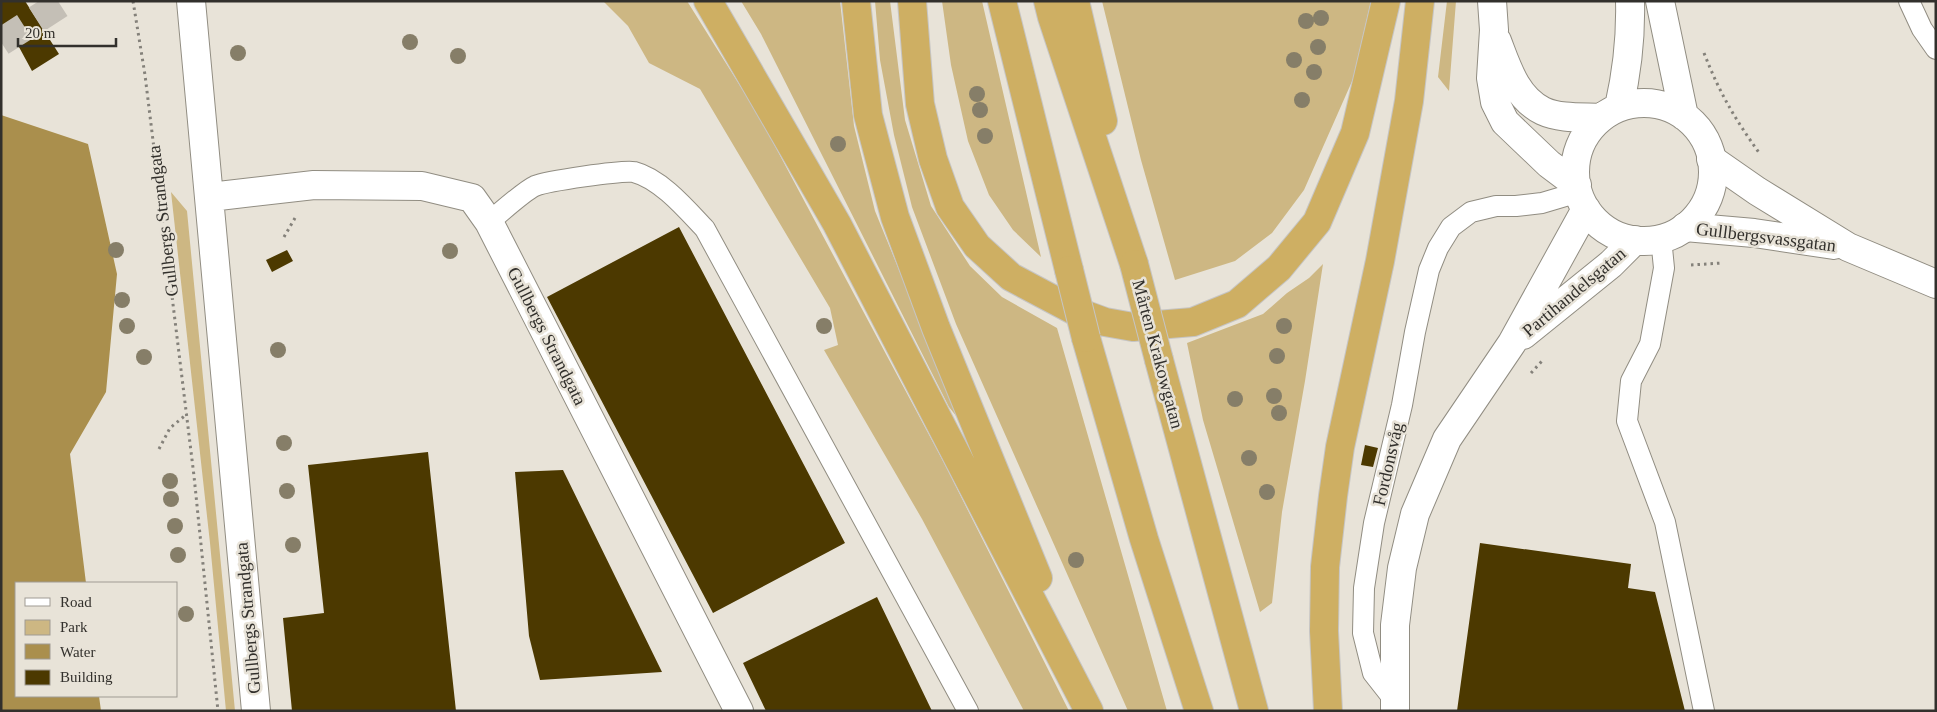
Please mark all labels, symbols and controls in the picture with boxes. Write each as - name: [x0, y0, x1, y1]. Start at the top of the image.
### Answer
- scale bar: [18, 15, 115, 47]
- text: 20 m: [25, 25, 56, 41]
- street label: Gullbergs Strandgata: [144, 144, 182, 298]
- street label: Gullbergsvassgatan: [1695, 219, 1837, 255]
- street label: Partihandelsgatan: [1519, 243, 1629, 341]
- street label: Gullbergs Strandgata: [504, 264, 590, 408]
- street label: Mårten Krakowgatan: [1128, 277, 1188, 431]
- street label: Fordonsvåg: [1369, 420, 1407, 508]
- street label: Gullbergs Strandgata: [231, 541, 265, 695]
- legend: [15, 582, 178, 697]
- text: Road: [60, 594, 92, 610]
- text: Park: [60, 619, 88, 635]
- text: Water: [60, 644, 95, 660]
- text: Building: [60, 669, 113, 685]

